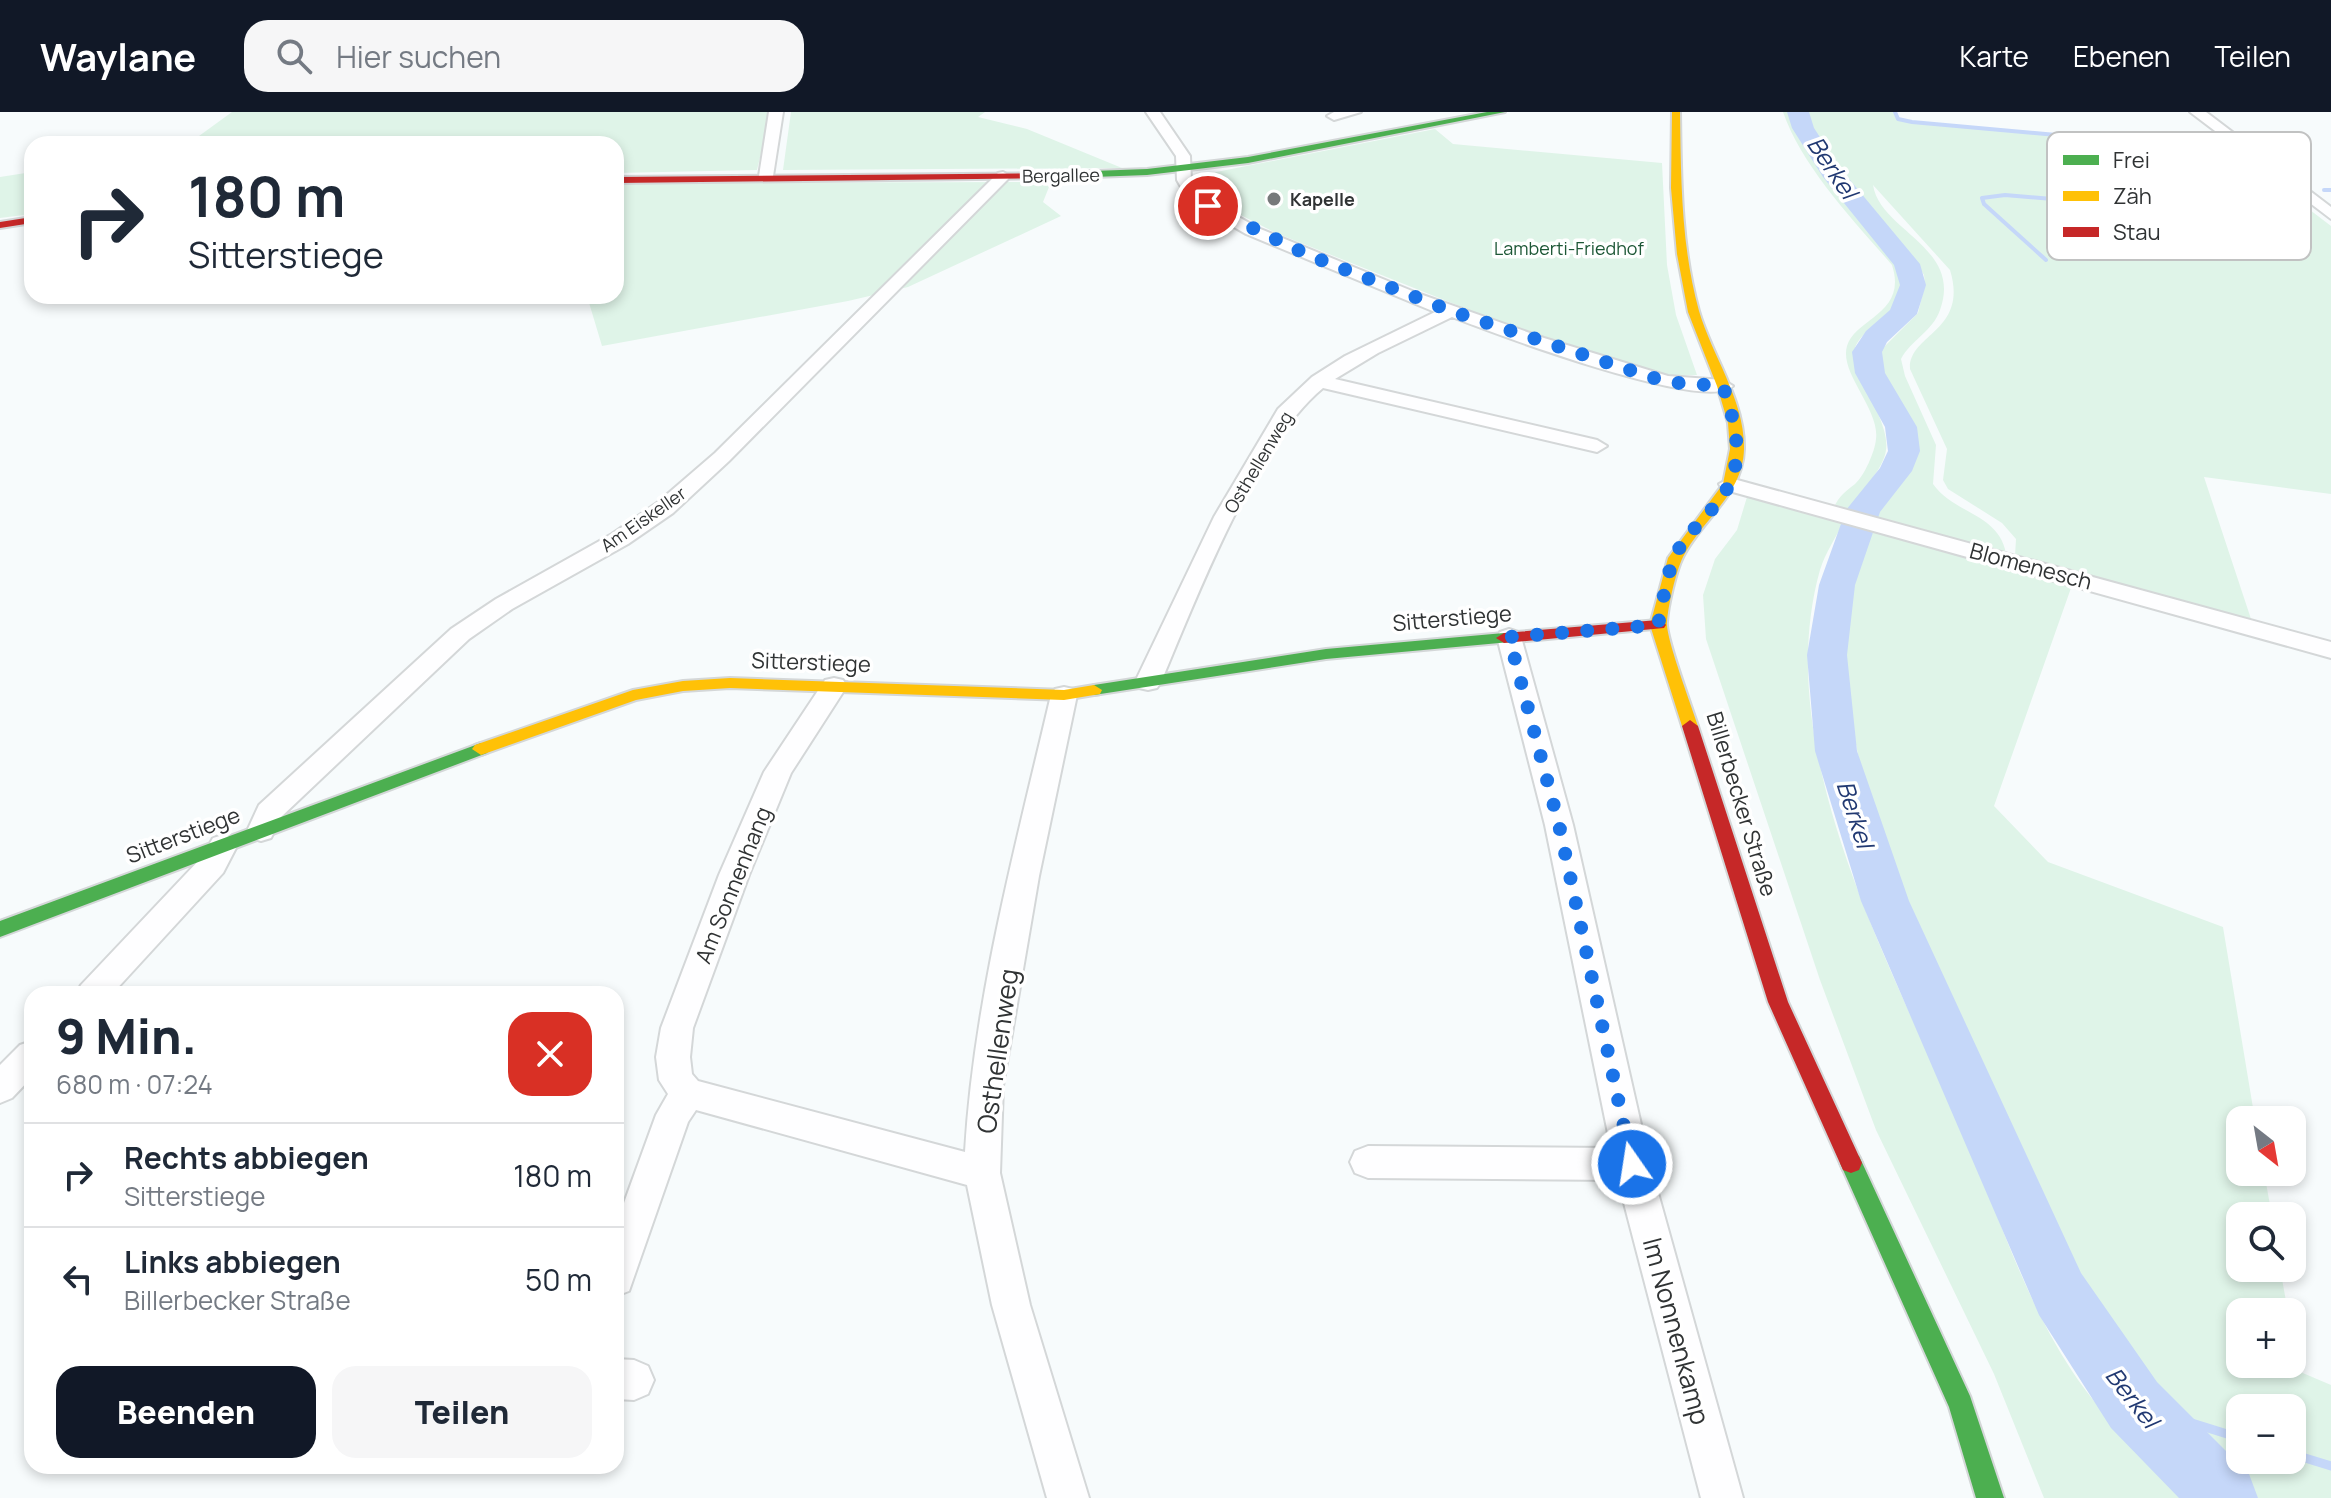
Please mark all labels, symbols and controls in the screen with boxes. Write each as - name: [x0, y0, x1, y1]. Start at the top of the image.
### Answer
- search box: [244, 20, 804, 92]
- text: Waylane: [40, 30, 196, 82]
- icon: search: [272, 34, 316, 78]
- text: Hier suchen: [336, 36, 501, 77]
- text: Karte: [1960, 37, 2029, 75]
- text: Ebenen: [2073, 37, 2171, 75]
- text: Teilen: [2215, 37, 2291, 75]
- water label: Berkel: [1800, 129, 1868, 208]
- legend: [2047, 132, 2311, 260]
- text: Frei: [2113, 145, 2150, 175]
- text: 180 m: [188, 157, 345, 234]
- street label: Bergallee: [1022, 162, 1100, 188]
- icon: right: [56, 168, 160, 272]
- pin: [1174, 172, 1242, 240]
- text: Zäh: [2113, 181, 2152, 211]
- icon: arrive: [1186, 184, 1230, 228]
- place label: Kapelle: [1290, 187, 1355, 211]
- marker: Kapelle: [1265, 190, 1283, 208]
- text: Stau: [2113, 217, 2161, 247]
- text: Sitterstiege: [188, 230, 384, 279]
- park label: Lamberti-Friedhof: [1494, 236, 1644, 260]
- street label: Osthellenweg: [1218, 407, 1298, 517]
- street label: Am Eiskeller: [596, 481, 691, 557]
- street label: Blomenesch: [1967, 535, 2095, 597]
- street label: Sitterstiege: [1391, 598, 1513, 638]
- street label: Sitterstiege: [751, 645, 871, 679]
- street label: Billerbecker Straße: [1700, 708, 1784, 900]
- water label: Berkel: [1830, 776, 1883, 855]
- street label: Sitterstiege: [122, 800, 244, 870]
- street label: Am Sonnenhang: [688, 802, 778, 968]
- street label: Osthellenweg: [968, 966, 1026, 1136]
- text: 9 Min.: [56, 1003, 197, 1068]
- button: close: [508, 1012, 592, 1096]
- text: 680 m · 07:24: [56, 1066, 213, 1102]
- north arrow: [2226, 1106, 2306, 1186]
- map controls: [2226, 1106, 2306, 1474]
- position arrow: [1590, 1122, 1674, 1206]
- text: Rechts abbiegen: [124, 1137, 369, 1178]
- icon: right: [56, 1153, 100, 1197]
- text: 180 m: [513, 1155, 592, 1196]
- text: Sitterstiege: [124, 1178, 265, 1214]
- button: search: [2226, 1202, 2306, 1282]
- street label: Im Nonnenkamp: [1635, 1233, 1719, 1429]
- text: Links abbiegen: [124, 1241, 341, 1282]
- icon: left: [56, 1257, 100, 1301]
- text: 50 m: [525, 1259, 592, 1300]
- text: Billerbecker Straße: [124, 1282, 351, 1318]
- button: +: [2226, 1298, 2306, 1378]
- water label: Berkel: [2099, 1360, 2169, 1437]
- button: Beenden: [56, 1366, 316, 1458]
- button: Teilen: [332, 1366, 592, 1458]
- button: −: [2226, 1394, 2306, 1474]

